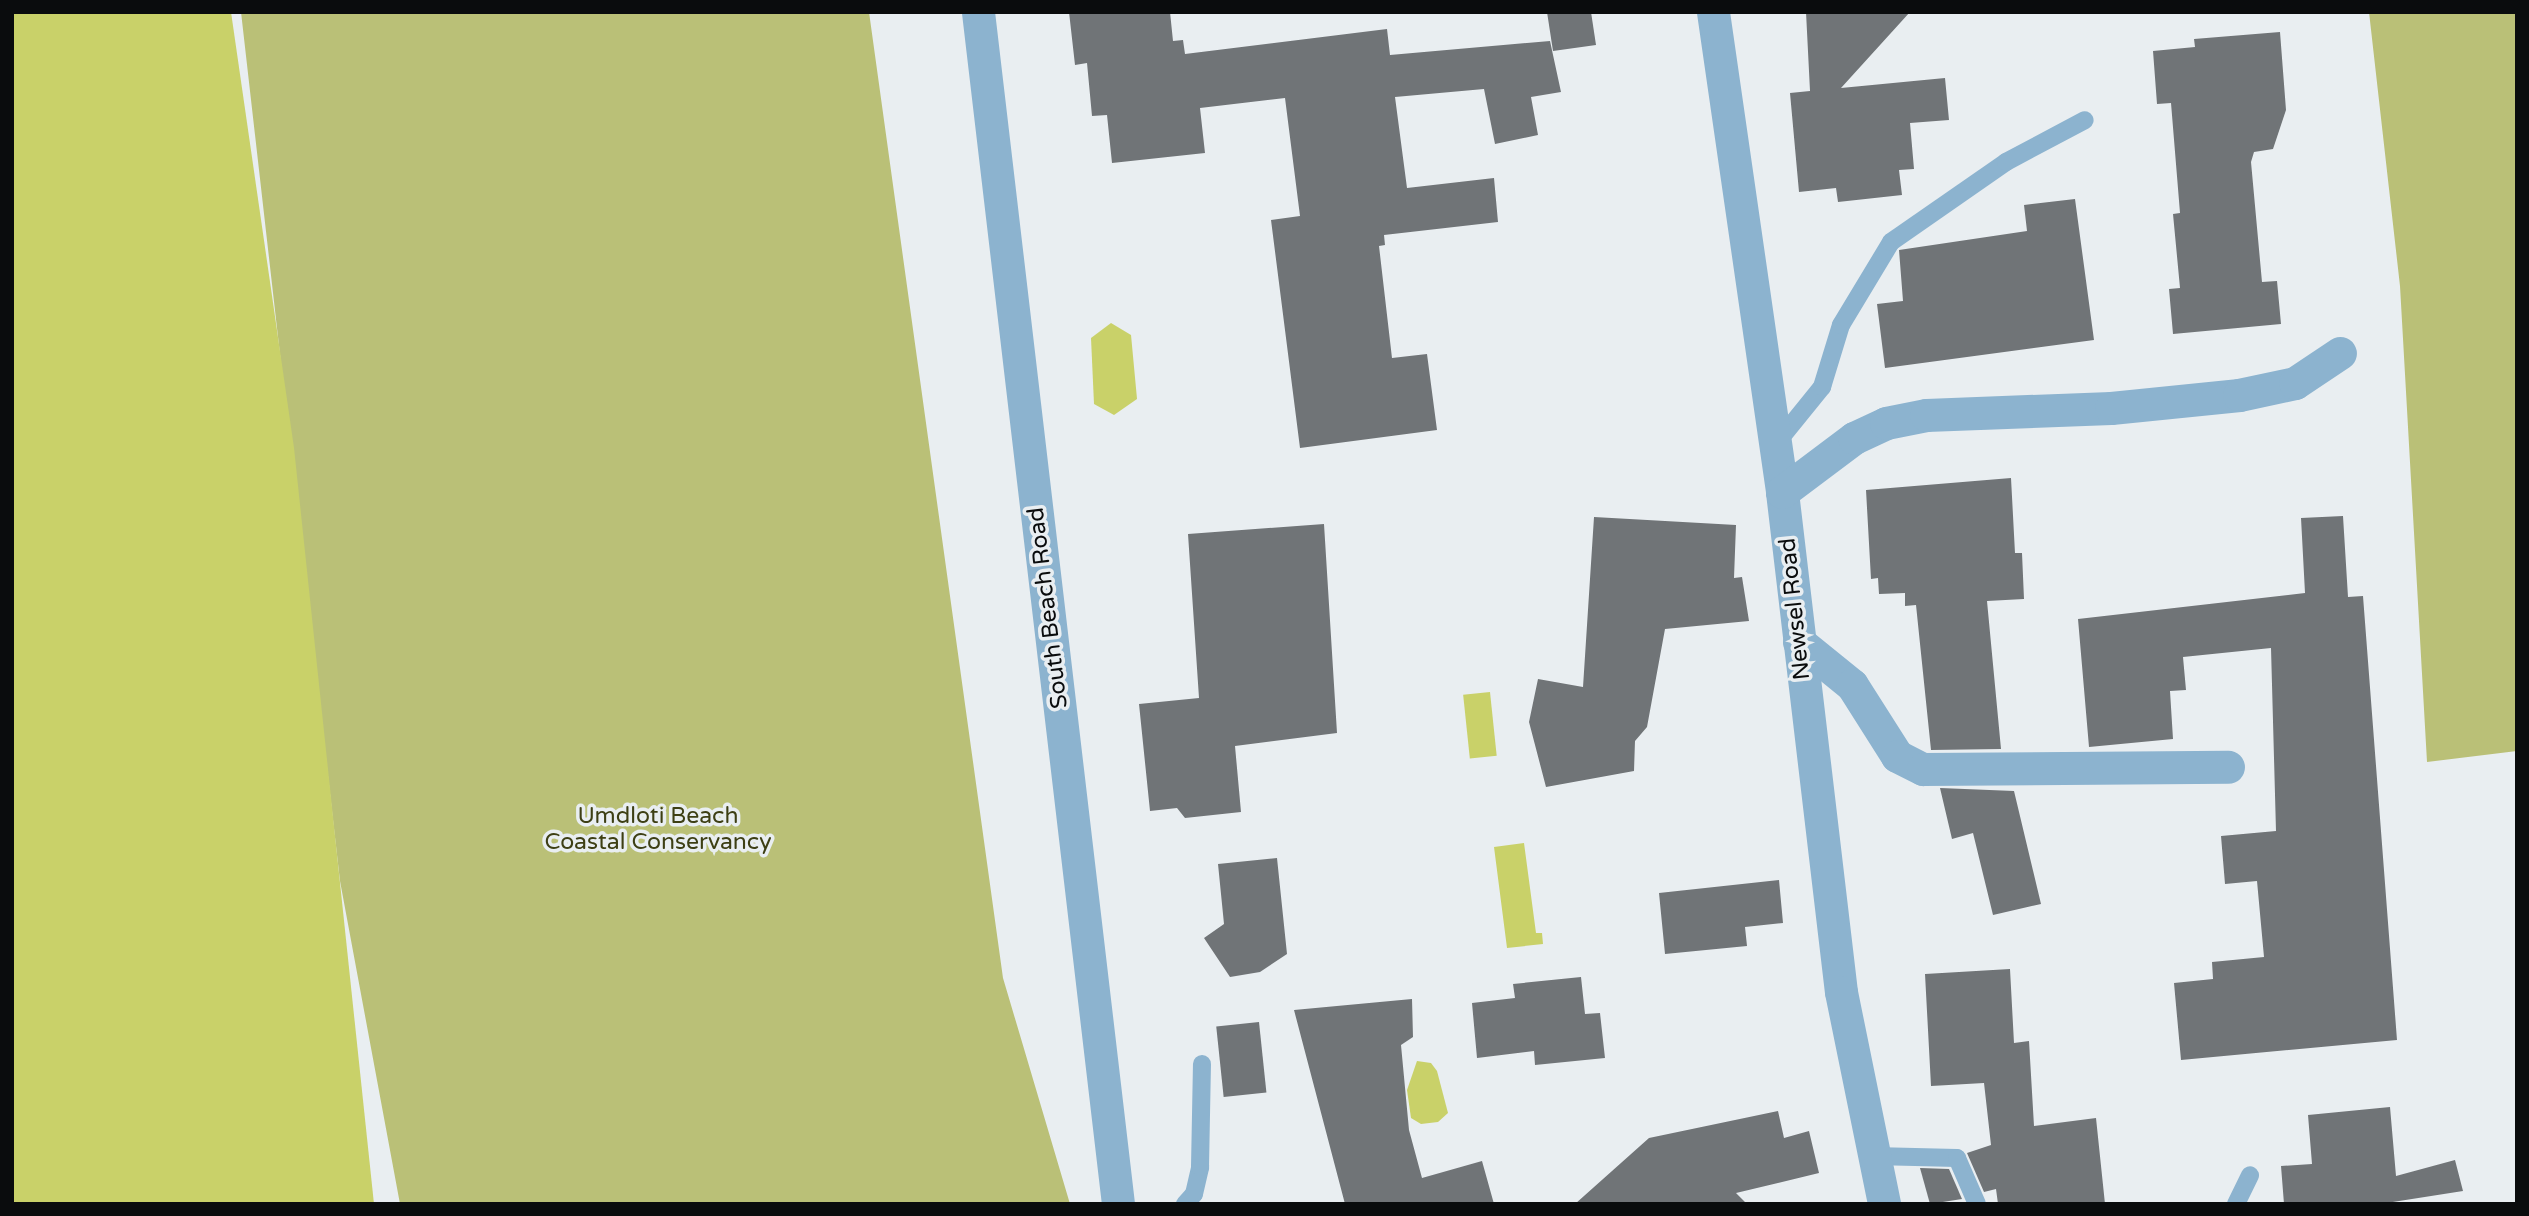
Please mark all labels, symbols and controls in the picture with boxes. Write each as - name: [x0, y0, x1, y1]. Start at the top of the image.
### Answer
- street label: South Beach Road: [1022, 506, 1074, 710]
- street label: Newsel Road: [1774, 537, 1816, 681]
- park label: Umdloti Beach Coastal Conservancy: [545, 802, 771, 856]

